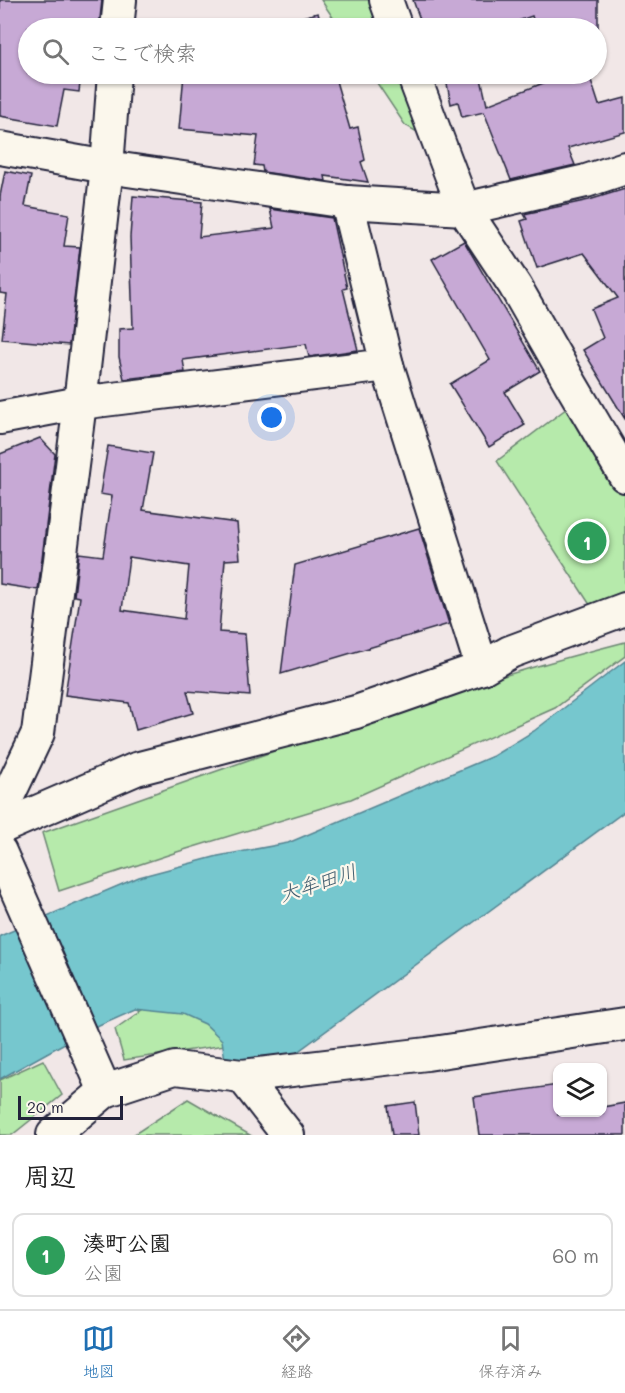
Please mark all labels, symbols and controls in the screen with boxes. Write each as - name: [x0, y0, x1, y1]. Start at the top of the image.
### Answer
- search box: [18, 18, 607, 84]
- icon: search: [39, 35, 72, 68]
- text: ここで検索: [87, 38, 197, 67]
- your location: [257, 403, 286, 432]
- pin: 1: [568, 518, 606, 564]
- water label: 大牟田川: [276, 857, 360, 907]
- map controls: [553, 1063, 607, 1117]
- button: layers: [553, 1063, 607, 1117]
- scale bar: [18, 1093, 123, 1120]
- text: 20 m: [27, 1096, 64, 1117]
- text: 周辺: [24, 1159, 76, 1193]
- text: 湊町公園: [83, 1228, 171, 1257]
- text: 1: [41, 1242, 50, 1268]
- text: 60 m: [552, 1242, 599, 1268]
- text: 公園: [83, 1259, 123, 1285]
- tab: 地図: [82, 1322, 115, 1382]
- tab: 経路: [280, 1322, 313, 1382]
- tab: 保存済み: [478, 1322, 542, 1382]

